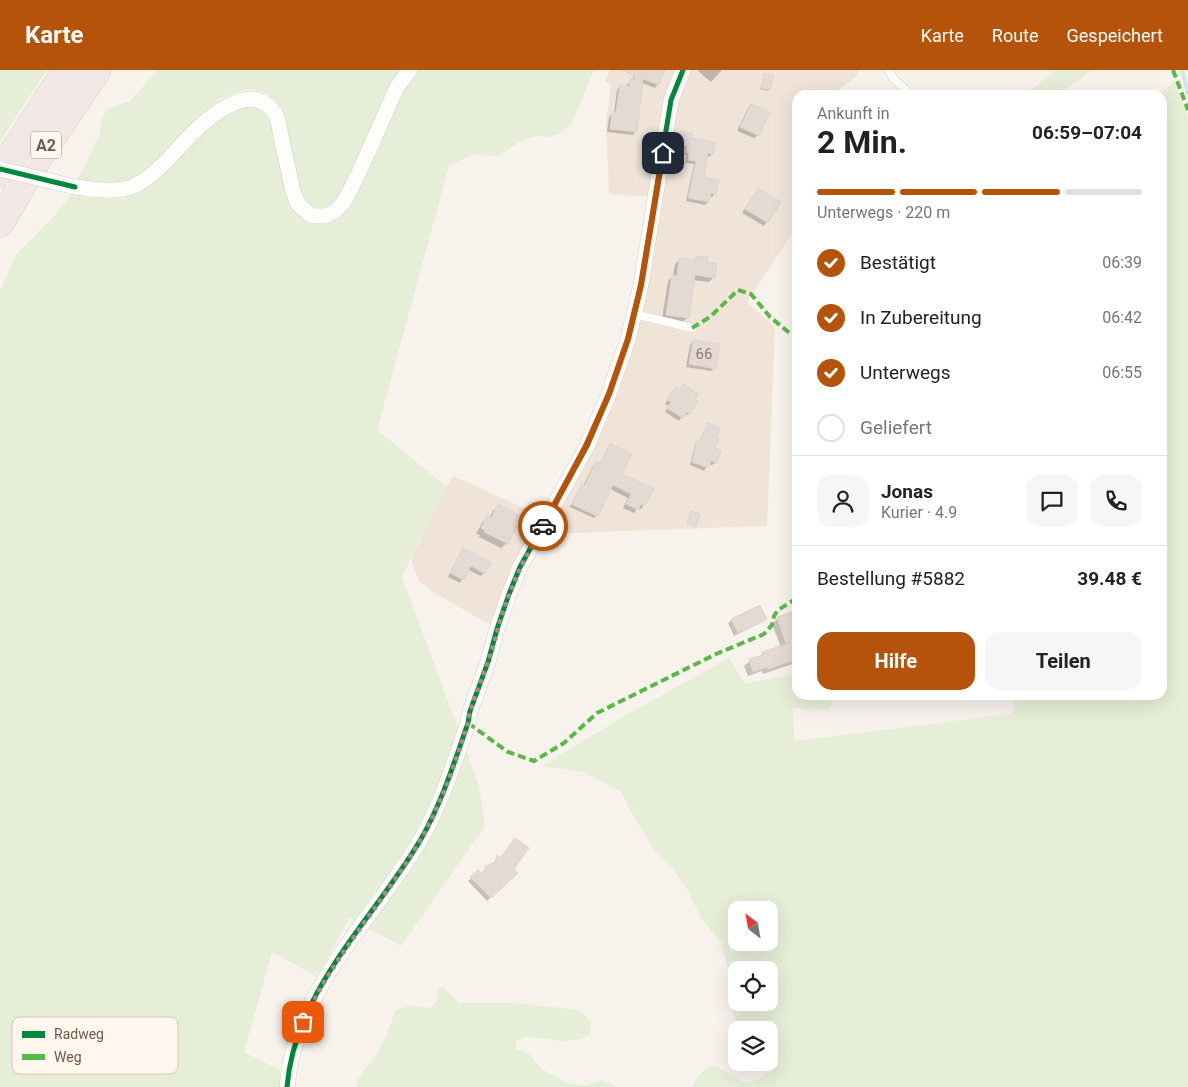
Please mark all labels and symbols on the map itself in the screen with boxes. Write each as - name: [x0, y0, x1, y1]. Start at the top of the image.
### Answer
- road number: A2: [31, 132, 61, 158]
- pin: [642, 132, 684, 174]
- house number: 66: [696, 345, 712, 363]
- courier: [518, 501, 568, 551]
- north arrow: [728, 901, 778, 951]
- pin: [282, 1001, 324, 1043]
- legend: [12, 1017, 178, 1074]
- text: Radweg: [54, 1026, 104, 1042]
- text: Weg: [54, 1049, 82, 1065]

